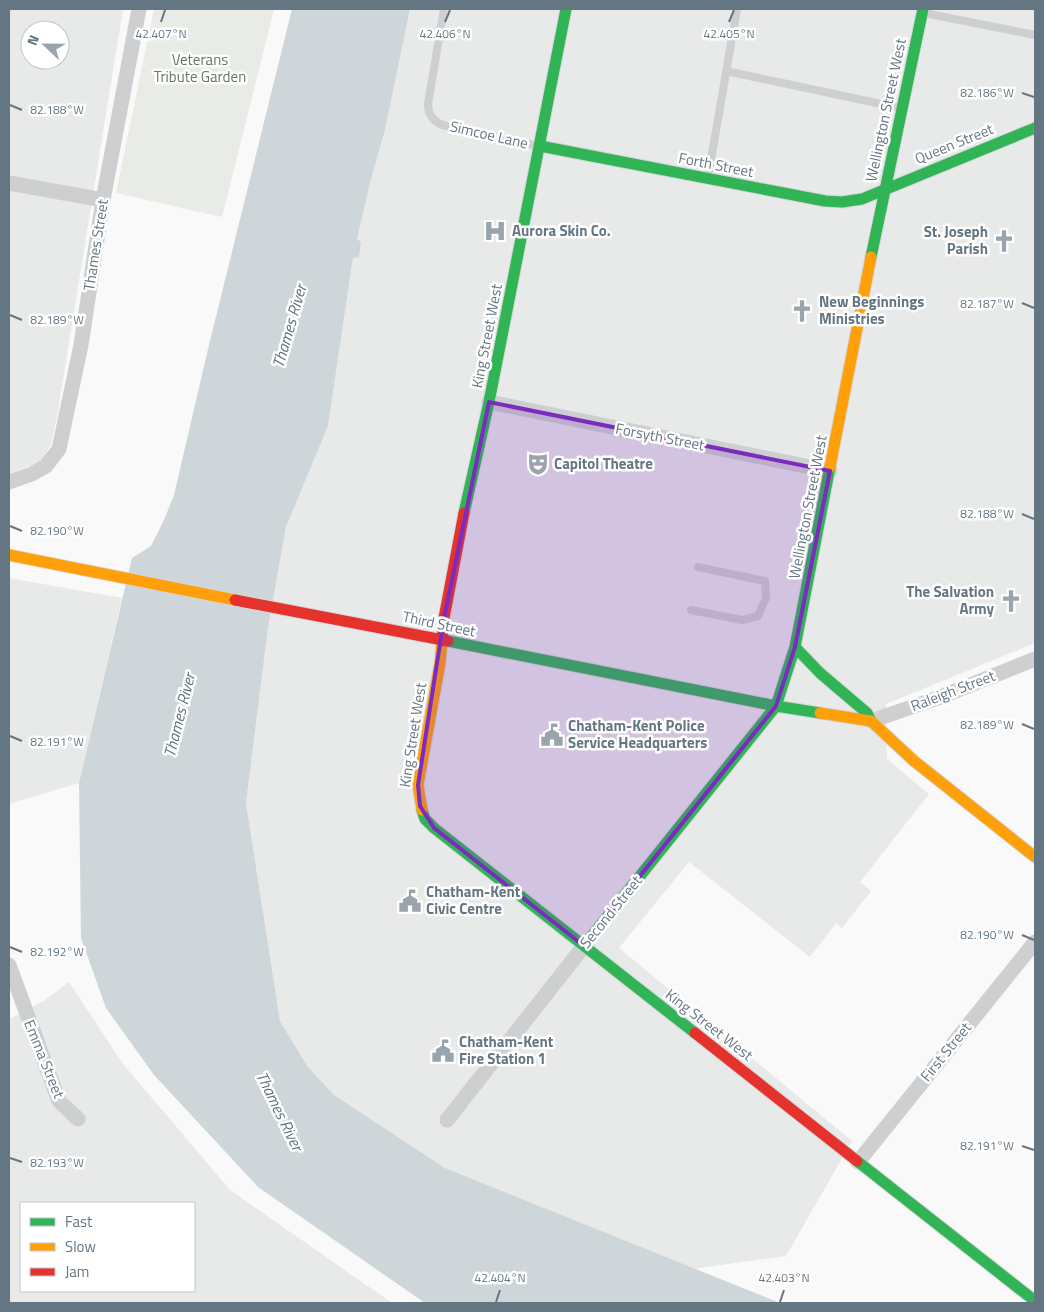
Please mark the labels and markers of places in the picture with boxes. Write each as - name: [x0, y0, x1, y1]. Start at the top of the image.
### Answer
- hospital icon: Aurora Skin Co.: [482, 218, 508, 244]
- place label: Aurora Skin Co.: [512, 219, 611, 242]
- place label: St. Joseph Parish: [924, 220, 988, 260]
- church icon: St. Joseph Parish: [991, 228, 1017, 254]
- place label: New Beginnings Ministries: [819, 290, 924, 330]
- church icon: New Beginnings Ministries: [789, 298, 815, 324]
- theatre icon: Capitol Theatre: [525, 451, 551, 477]
- place label: Capitol Theatre: [554, 452, 653, 475]
- place label: The Salvation Army: [906, 580, 994, 620]
- church icon: The Salvation Army: [998, 588, 1024, 614]
- place label: Chatham-Kent Police Service Headquarters: [568, 714, 707, 754]
- public building icon: Chatham-Kent Police Service Headquarters: [539, 722, 565, 748]
- place label: Chatham-Kent Civic Centre: [426, 880, 521, 920]
- public building icon: Chatham-Kent Civic Centre: [397, 888, 423, 914]
- place label: Chatham-Kent Fire Station 1: [459, 1030, 554, 1070]
- public building icon: Chatham-Kent Fire Station 1: [430, 1038, 456, 1064]

